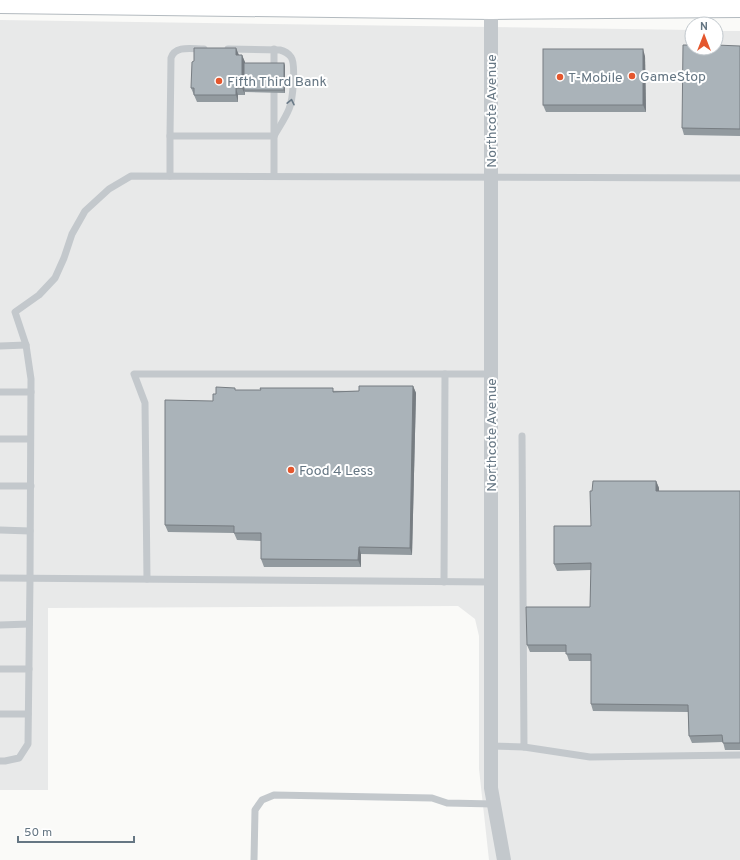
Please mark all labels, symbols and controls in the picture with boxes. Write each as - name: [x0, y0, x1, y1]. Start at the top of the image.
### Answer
- north arrow: [684, 16, 724, 56]
- text: N: [700, 20, 708, 34]
- street label: Northcote Avenue: [484, 54, 501, 168]
- place label: GameStop: [640, 69, 706, 86]
- place label: T-Mobile: [568, 70, 623, 87]
- marker: GameStop: [627, 71, 637, 81]
- marker: T-Mobile: [555, 72, 565, 82]
- place label: Fifth Third Bank: [227, 74, 327, 91]
- marker: Fifth Third Bank: [214, 76, 224, 86]
- one-way arrow: [286, 98, 295, 105]
- street label: Northcote Avenue: [484, 378, 501, 492]
- place label: Food 4 Less: [299, 463, 373, 480]
- marker: Food 4 Less: [286, 465, 296, 475]
- scale bar: [18, 818, 134, 844]
- text: 50 m: [24, 825, 52, 841]

